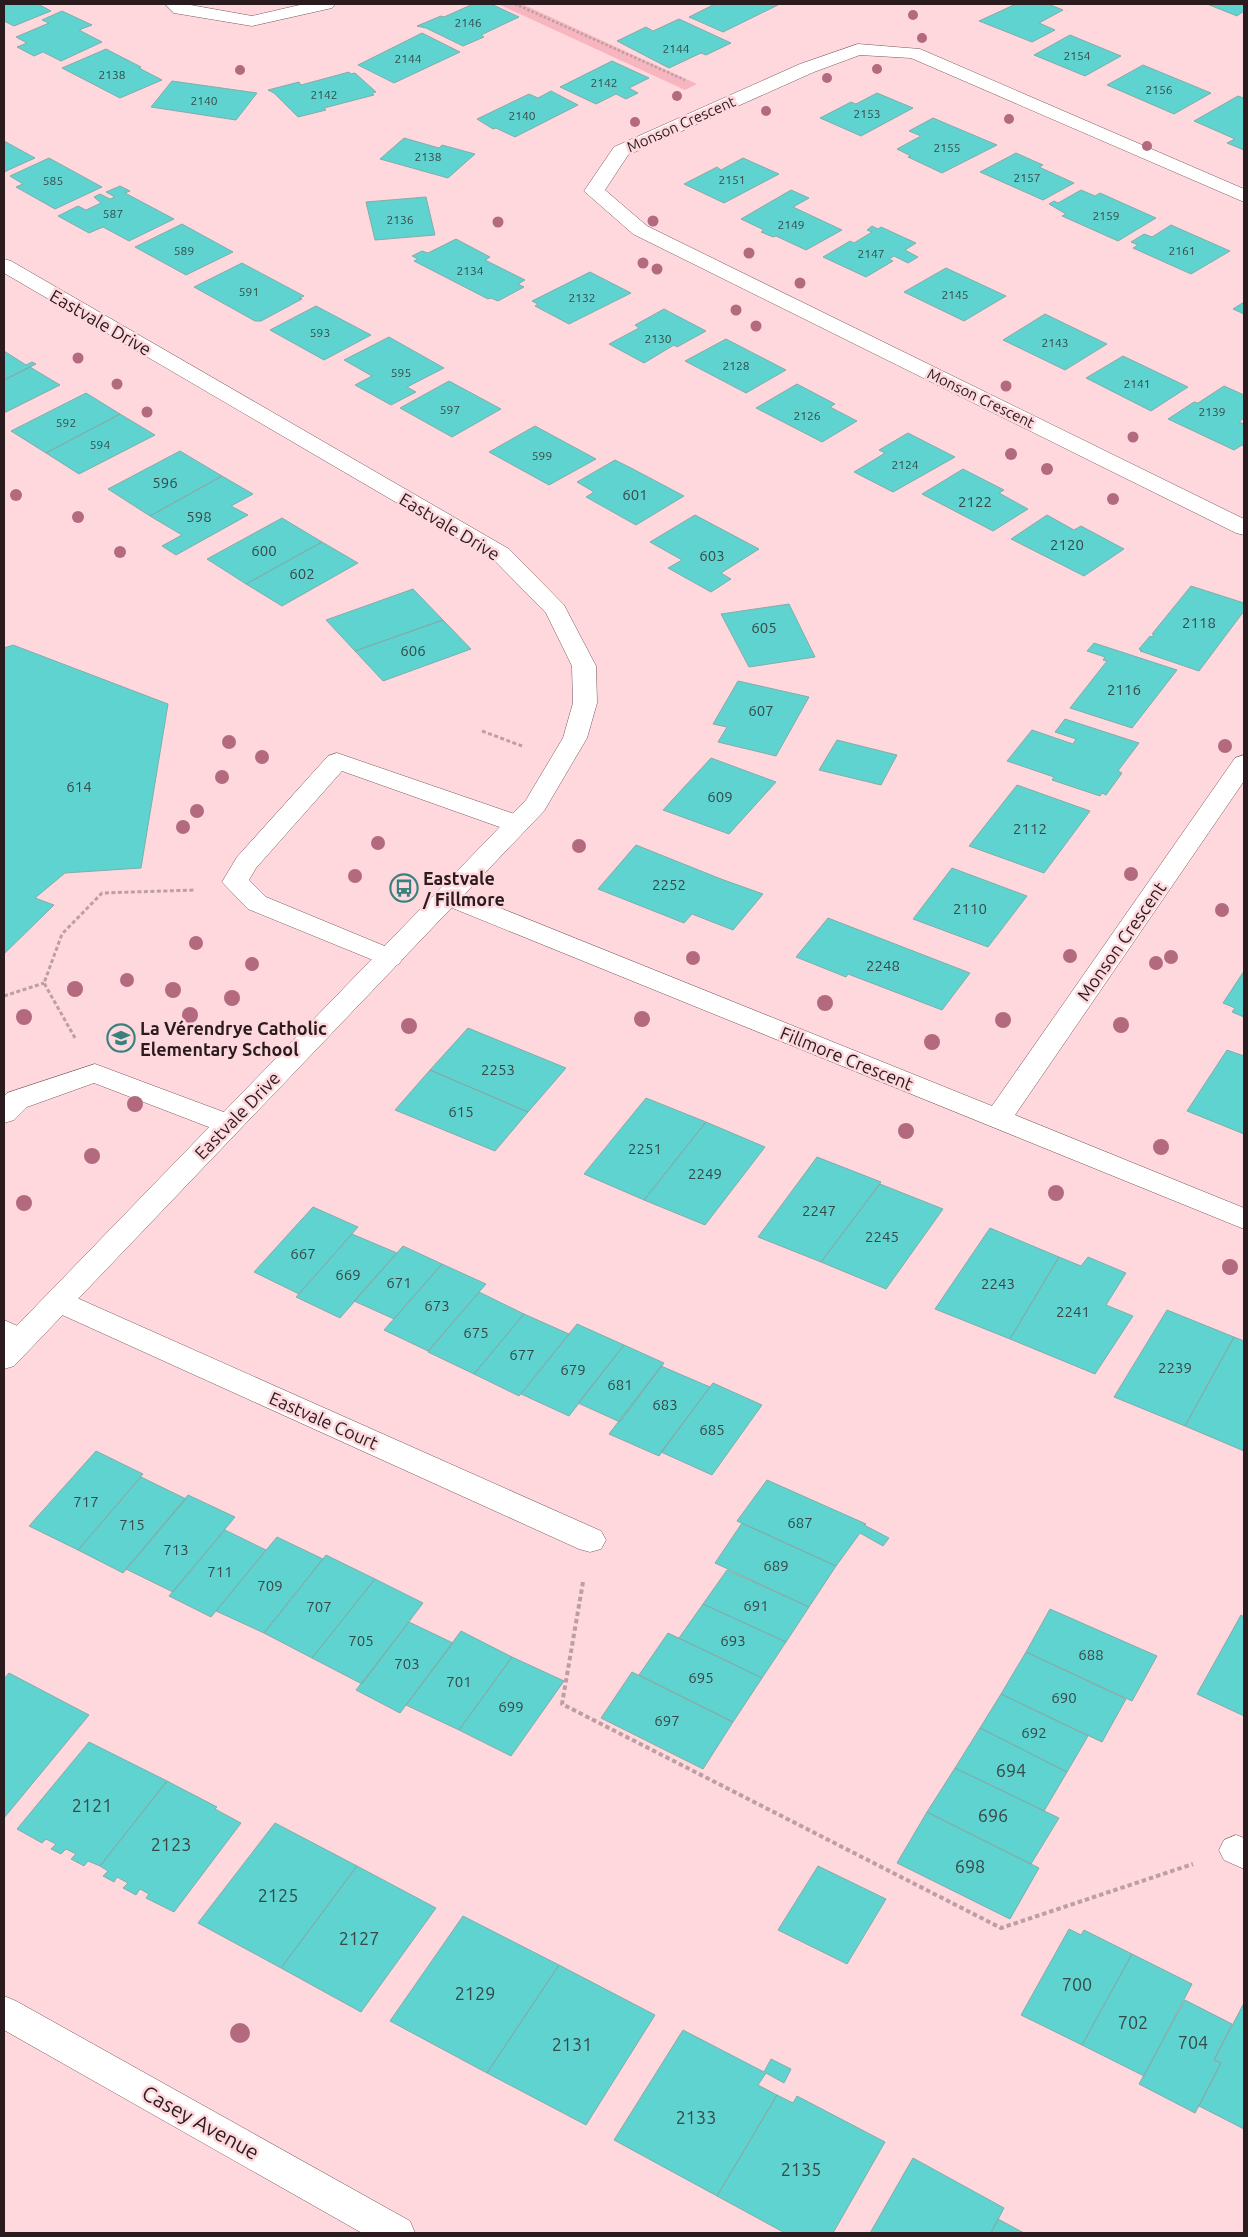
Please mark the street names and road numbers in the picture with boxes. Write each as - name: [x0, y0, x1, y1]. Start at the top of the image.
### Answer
- street label: Monson Crescent: [624, 92, 738, 156]
- street label: Eastvale Drive: [47, 285, 155, 359]
- street label: Monson Crescent: [925, 365, 1037, 431]
- street label: Eastvale Drive: [396, 488, 504, 564]
- street label: Monson Crescent: [1073, 878, 1169, 1004]
- street label: Fillmore Crescent: [778, 1022, 916, 1094]
- street label: Eastvale Drive: [190, 1067, 284, 1163]
- street label: Eastvale Court: [267, 1387, 381, 1453]
- street label: Casey Avenue: [138, 2080, 264, 2164]

